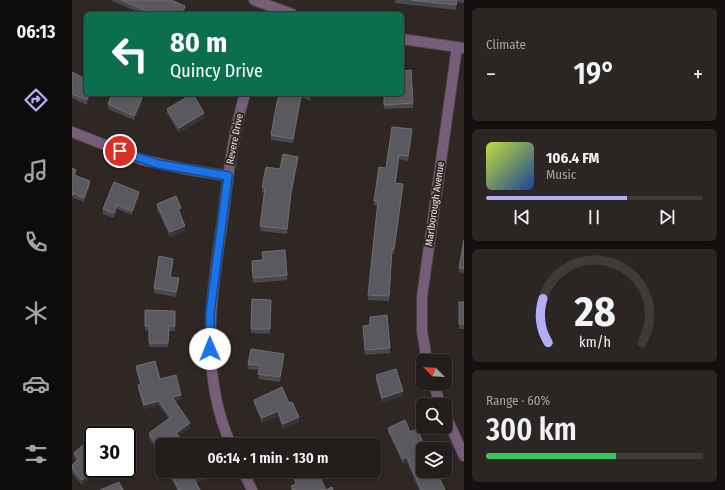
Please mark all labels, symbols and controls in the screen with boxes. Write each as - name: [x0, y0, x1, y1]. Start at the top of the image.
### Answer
- text: 06:13: [17, 21, 55, 43]
- text: 80 m: [170, 26, 227, 59]
- icon: left: [104, 28, 156, 80]
- text: Climate: [486, 37, 526, 52]
- text: 19°: [574, 56, 615, 92]
- text: Quincy Drive: [170, 60, 263, 82]
- text: −: [486, 61, 496, 88]
- text: +: [693, 61, 703, 88]
- icon: directions: [22, 86, 50, 114]
- street label: Revere Drive: [224, 113, 246, 165]
- pin: [103, 134, 137, 168]
- icon: arrive: [109, 140, 131, 162]
- text: 106.4 FM: [546, 149, 599, 167]
- icon: music: [22, 157, 50, 185]
- street label: Marlborough Avenue: [423, 161, 447, 247]
- text: Music: [546, 167, 576, 182]
- icon: previous: [511, 206, 533, 228]
- icon: pause: [583, 206, 605, 228]
- icon: next: [656, 206, 678, 228]
- icon: phone: [22, 228, 50, 256]
- text: 28: [573, 287, 615, 337]
- icon: climate: [22, 299, 50, 327]
- position arrow: [189, 328, 231, 370]
- text: km/h: [579, 334, 610, 351]
- north arrow: [416, 354, 452, 390]
- map controls: [416, 354, 452, 478]
- icon: car: [22, 370, 50, 398]
- text: Range · 60%: [486, 393, 550, 408]
- button: search: [416, 398, 452, 434]
- text: 300 km: [486, 412, 577, 448]
- speed limit sign: 30: [84, 426, 136, 478]
- icon: filters: [22, 440, 50, 468]
- button: layers: [416, 442, 452, 478]
- text: 06:14 · 1 min · 130 m: [208, 449, 328, 467]

